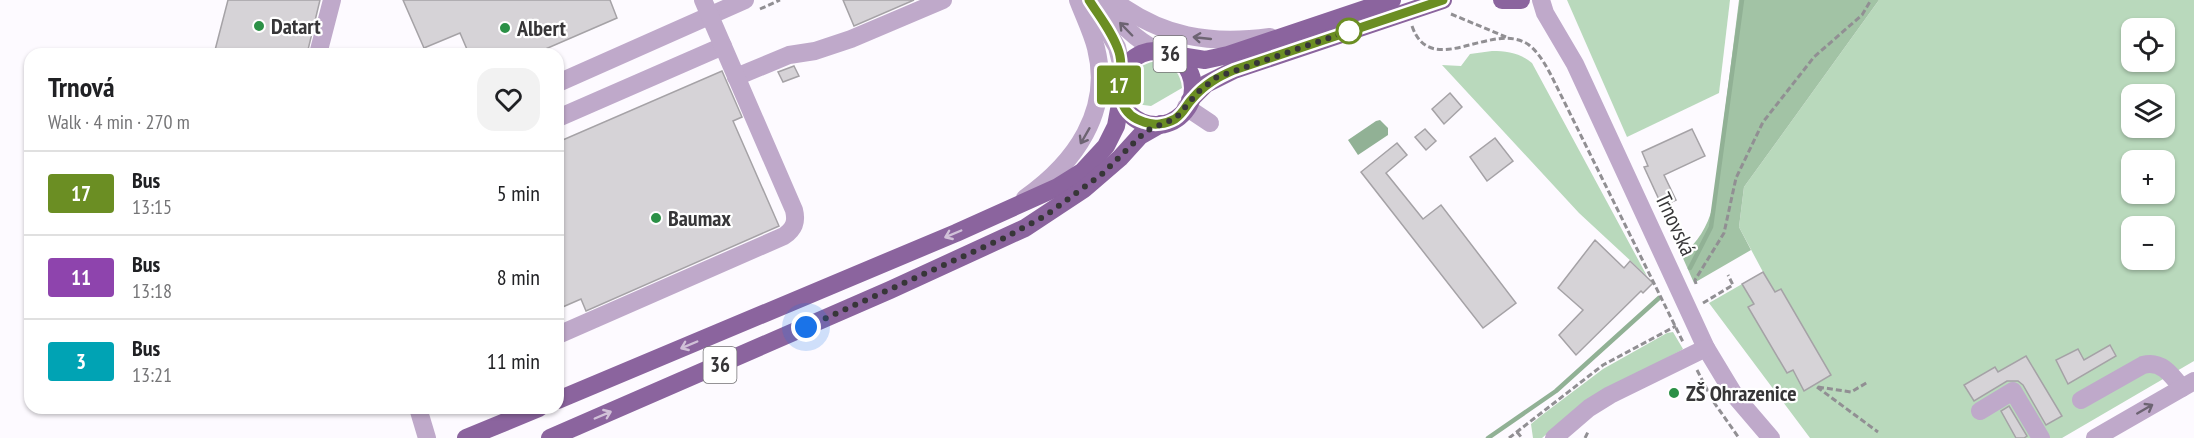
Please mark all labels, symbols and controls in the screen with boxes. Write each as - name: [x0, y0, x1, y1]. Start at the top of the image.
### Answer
- place label: Datart: [271, 12, 321, 40]
- place label: Albert: [516, 14, 567, 42]
- unlabelled marker: [1336, 18, 1362, 44]
- map controls: [2121, 18, 2175, 270]
- button: locate: [2121, 18, 2175, 72]
- marker: Datart: [252, 19, 266, 33]
- marker: Albert: [498, 21, 512, 35]
- one-way arrow: [1119, 21, 1133, 36]
- one-way arrow: [1193, 33, 1212, 44]
- road number: 36: [1154, 36, 1186, 72]
- line badge: 17: [1092, 66, 1146, 104]
- text: Trnová: [48, 68, 115, 105]
- button: heart: [477, 68, 540, 131]
- text: 17: [1109, 72, 1129, 99]
- button: layers: [2121, 84, 2175, 138]
- text: Walk · 4 min · 270 m: [48, 109, 190, 135]
- one-way arrow: [1078, 127, 1090, 144]
- button: +: [2121, 150, 2175, 204]
- text: Bus: [132, 166, 160, 194]
- text: 5 min: [497, 179, 540, 207]
- text: 17: [71, 180, 91, 207]
- street label: Trnovská: [1649, 188, 1703, 260]
- text: 13:15: [132, 194, 172, 220]
- place label: Baumax: [668, 204, 731, 232]
- marker: Baumax: [649, 211, 663, 225]
- button: −: [2121, 216, 2175, 270]
- one-way arrow: [945, 229, 963, 240]
- text: Bus: [132, 250, 160, 278]
- text: 8 min: [497, 263, 540, 291]
- text: 11: [71, 264, 91, 291]
- text: 13:18: [132, 278, 172, 304]
- your location: [791, 312, 821, 342]
- text: Bus: [132, 334, 160, 362]
- one-way arrow: [680, 340, 698, 351]
- text: 11 min: [487, 347, 540, 375]
- road number: 36: [704, 347, 736, 383]
- text: 3: [76, 348, 86, 375]
- text: 13:21: [132, 362, 172, 388]
- place label: ZŠ Ohrazenice: [1686, 379, 1797, 407]
- marker: ZŠ Ohrazenice: [1667, 386, 1681, 400]
- one-way arrow: [2136, 403, 2153, 415]
- one-way arrow: [594, 409, 612, 420]

